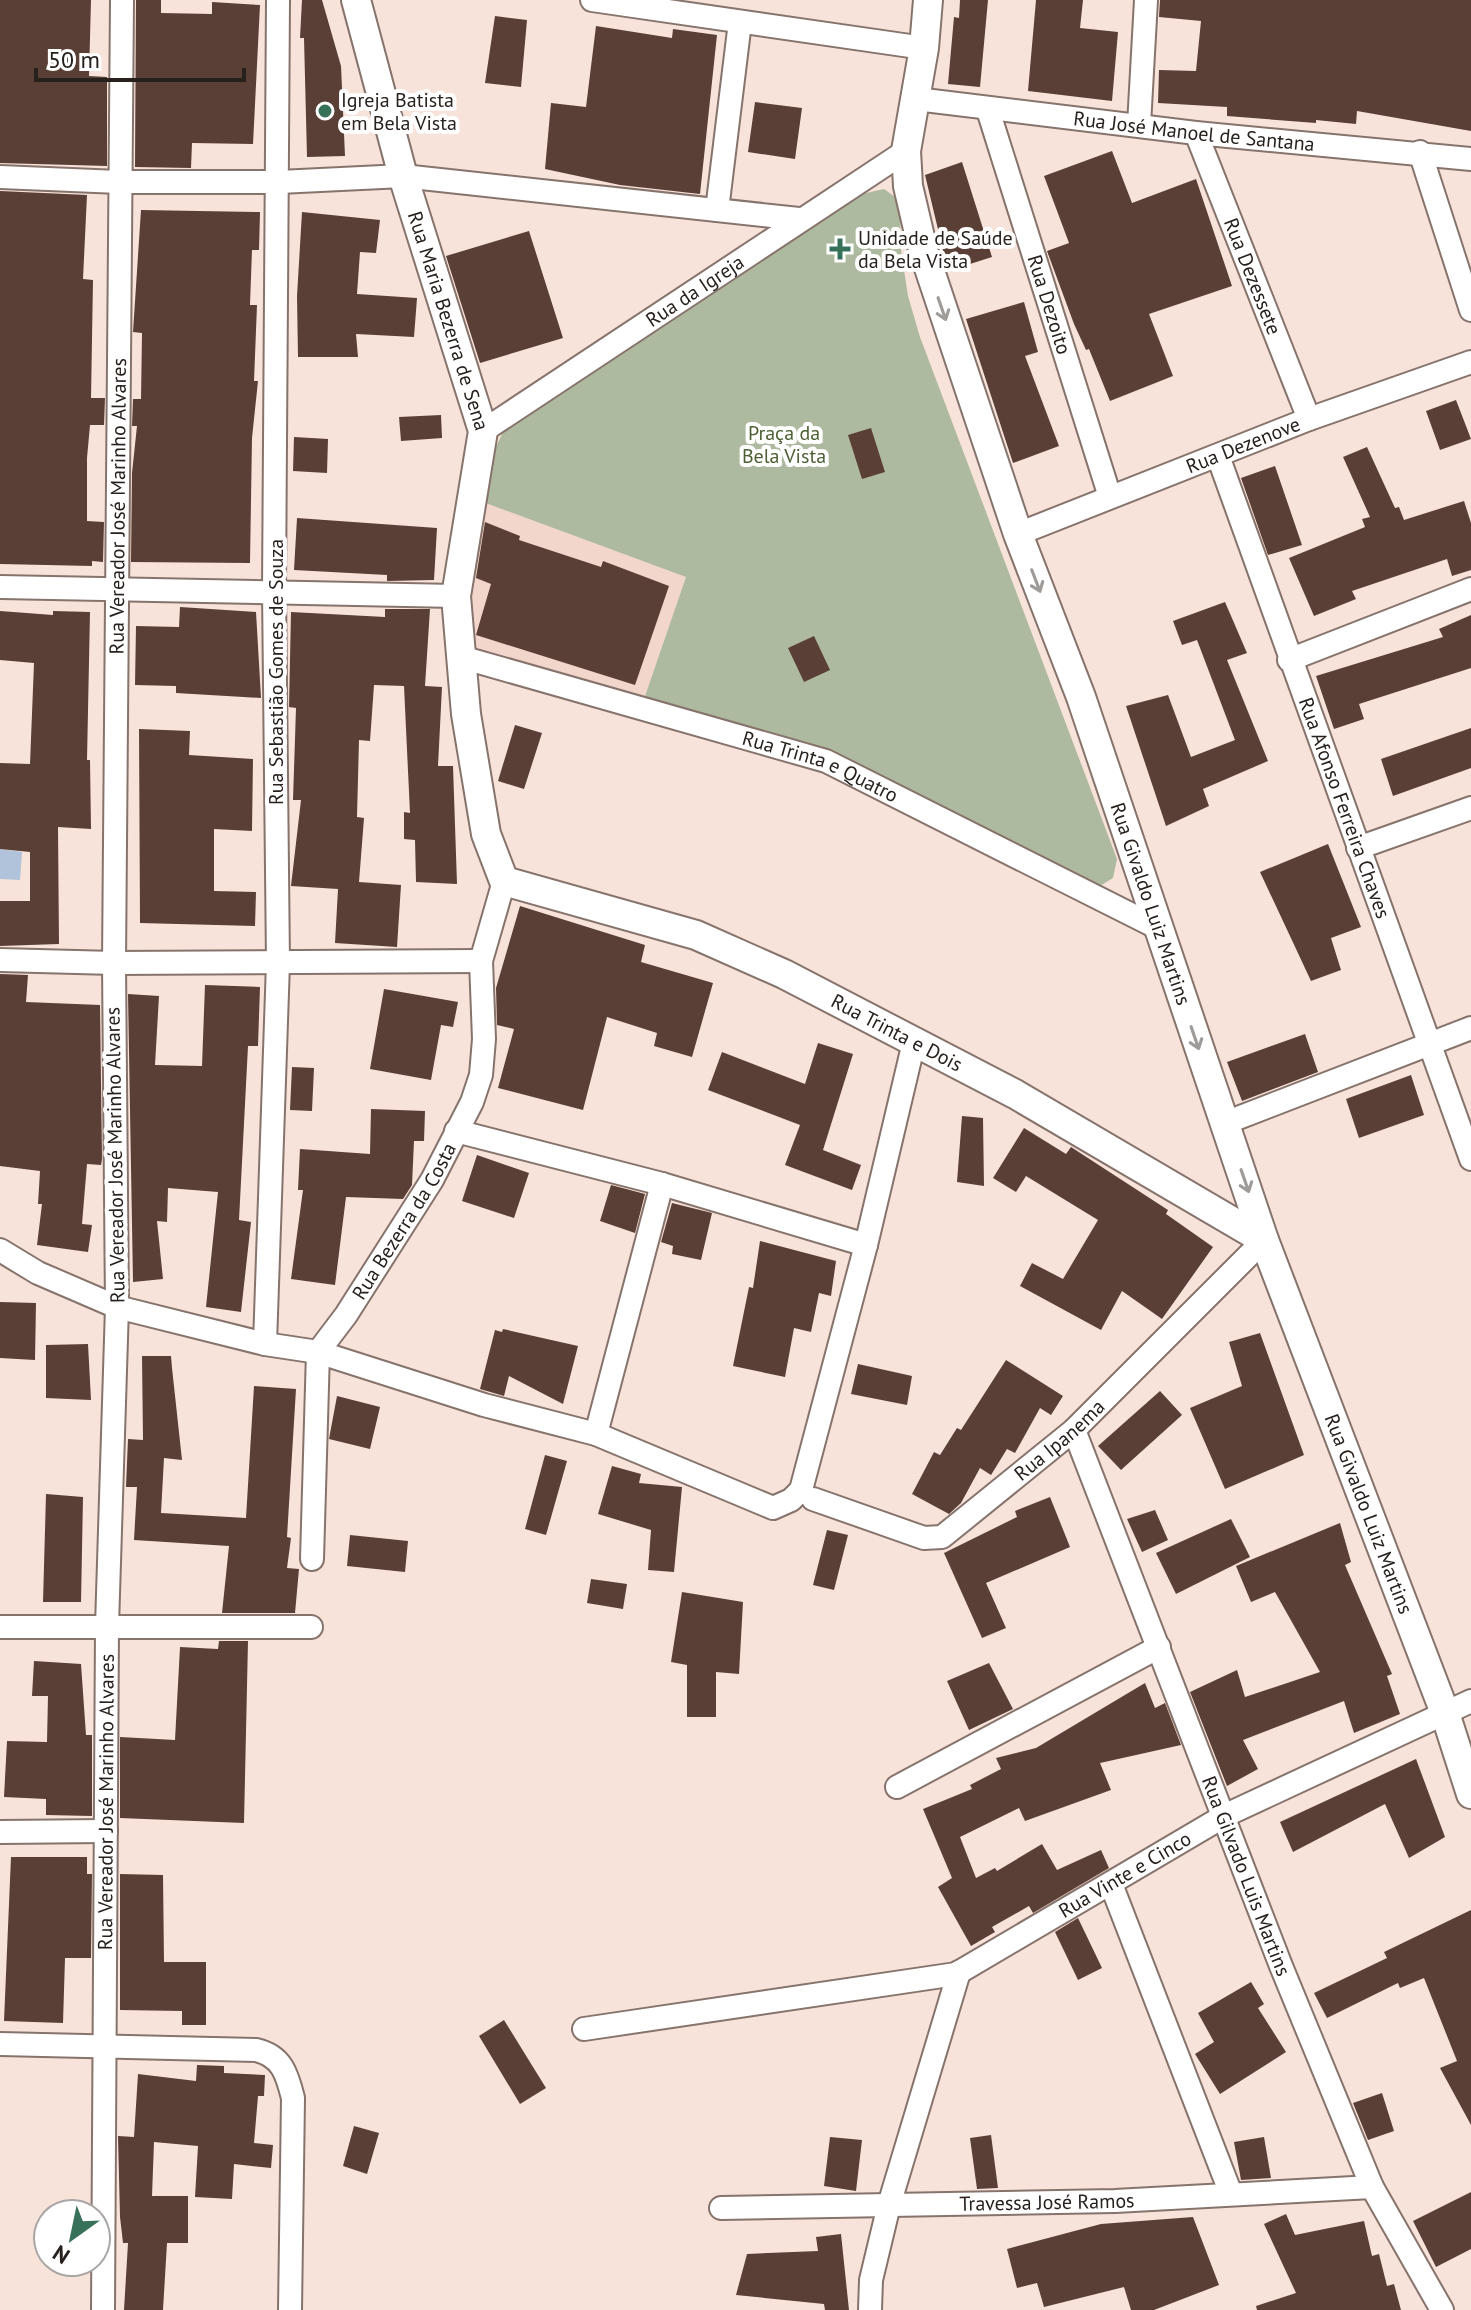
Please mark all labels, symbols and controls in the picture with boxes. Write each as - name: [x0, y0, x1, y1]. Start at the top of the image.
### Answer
- scale bar: [36, 32, 244, 82]
- text: 50 m: [48, 44, 100, 75]
- place label: Igreja Batista em Bela Vista: [341, 87, 457, 136]
- marker: Igreja Batista em Bela Vista: [316, 102, 334, 120]
- street label: Rua José Manoel de Santana: [1072, 105, 1316, 157]
- street label: Rua Maria Bezerra de Sena: [402, 208, 495, 434]
- street label: Rua Dezessete: [1218, 214, 1287, 338]
- place label: Unidade de Saúde da Bela Vista: [858, 225, 1013, 274]
- marker: Unidade de Saúde da Bela Vista: [829, 238, 851, 260]
- street label: Rua da Igreja: [641, 249, 749, 333]
- street label: Rua Dezoito: [1021, 252, 1077, 358]
- one-way arrow: [936, 296, 951, 321]
- street label: Rua Vereador José Marinho Alvares: [104, 358, 132, 654]
- street label: Rua Dezenove: [1182, 411, 1304, 479]
- park label: Praça da Bela Vista: [742, 420, 826, 469]
- street label: Rua Sebastião Gomes de Souza: [263, 539, 289, 805]
- one-way arrow: [1030, 568, 1044, 593]
- street label: Rua Afonso Ferreira Chaves: [1293, 694, 1396, 922]
- street label: Rua Trinta e Quatro: [739, 725, 903, 808]
- street label: Rua Givaldo Luiz Martins: [1105, 799, 1197, 1008]
- street label: Rua Trinta e Dois: [827, 988, 967, 1078]
- street label: Rua Vereador José Marinho Alvares: [99, 1007, 131, 1303]
- one-way arrow: [1189, 1025, 1204, 1050]
- street label: Rua Bezerra da Costa: [346, 1138, 462, 1305]
- one-way arrow: [1238, 1169, 1253, 1194]
- street label: Rua Ipanema: [1009, 1394, 1110, 1486]
- street label: Rua Givaldo Luiz Martins: [1319, 1410, 1419, 1618]
- street label: Rua Vereador José Marinho Alvares: [92, 1654, 120, 1950]
- street label: Rua Gilvado Luis Martins: [1196, 1772, 1297, 1980]
- street label: Rua Vinte e Cinco: [1054, 1825, 1196, 1924]
- street label: Travessa José Ramos: [959, 2187, 1135, 2217]
- north arrow: [32, 2198, 112, 2278]
- text: N: [47, 2239, 75, 2270]

